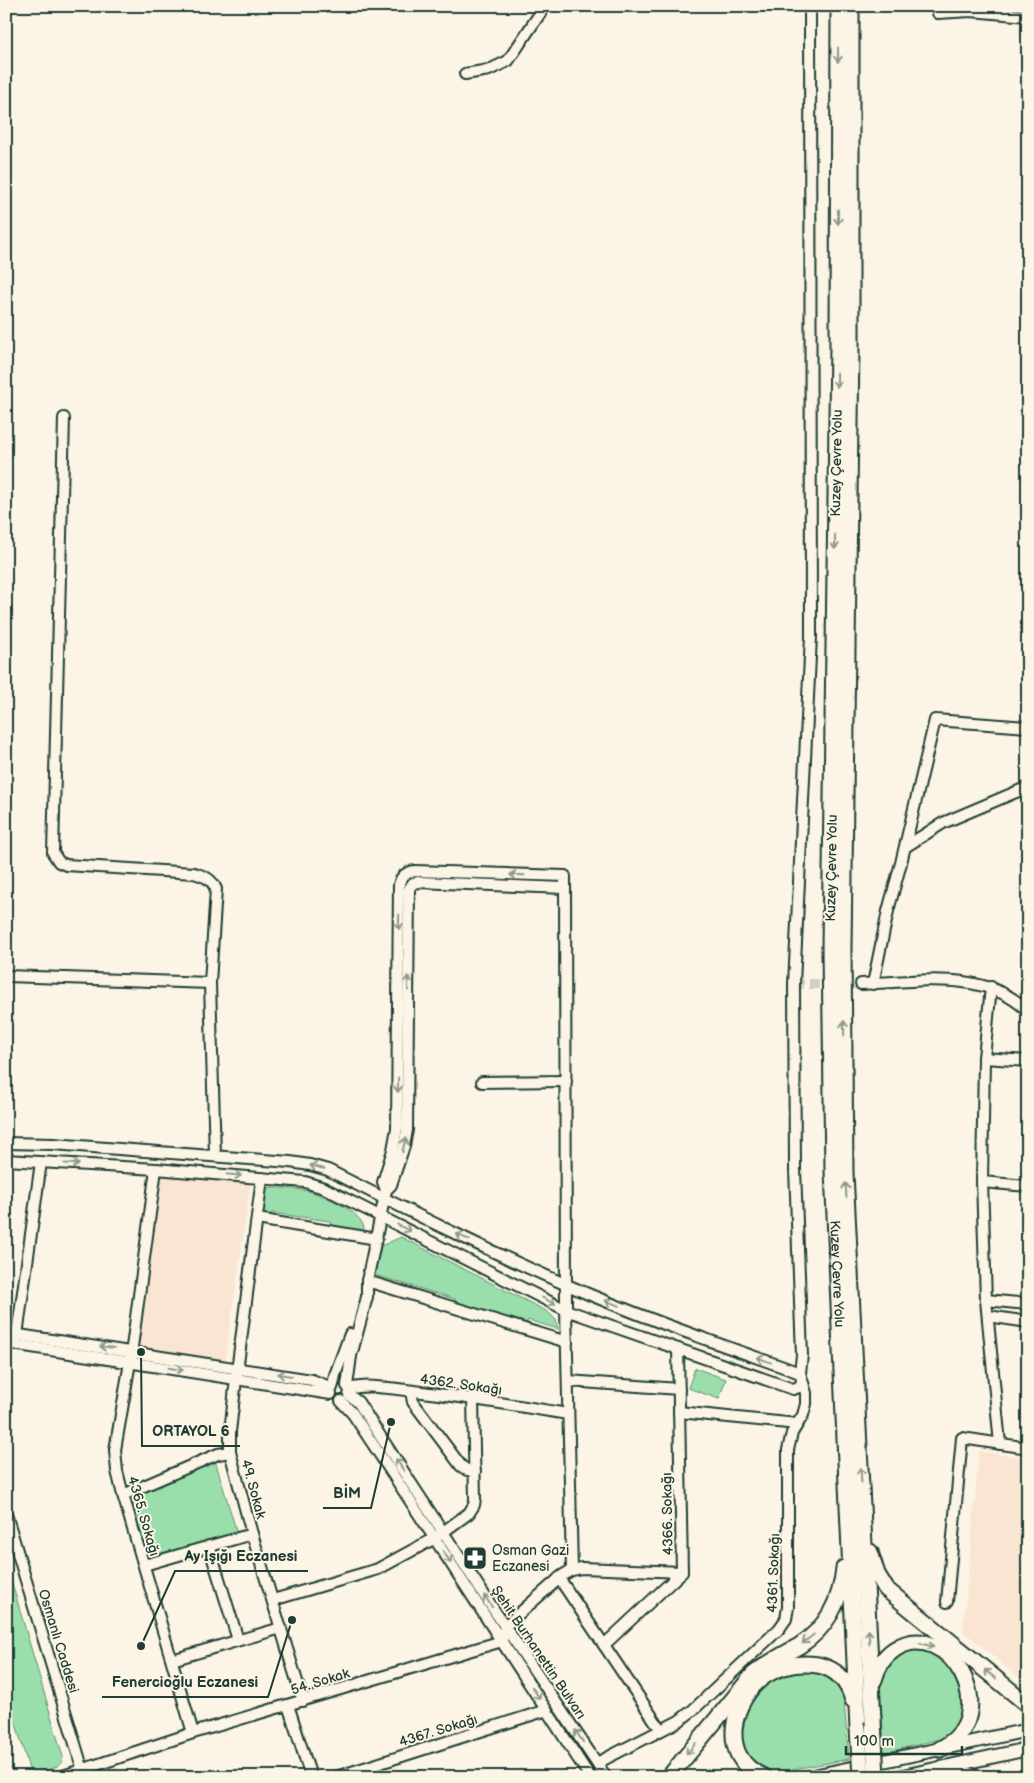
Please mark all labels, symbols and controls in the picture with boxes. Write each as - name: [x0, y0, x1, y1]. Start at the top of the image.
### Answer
- one-way arrow: [833, 46, 843, 63]
- one-way arrow: [833, 209, 843, 225]
- one-way arrow: [833, 372, 842, 388]
- street label: Kuzey Çevre Yolu: [827, 409, 846, 517]
- one-way arrow: [830, 534, 840, 550]
- street label: Kuzey Çevre Yolu: [822, 814, 841, 922]
- one-way arrow: [509, 870, 525, 879]
- one-way arrow: [394, 914, 404, 930]
- one-way arrow: [403, 975, 413, 992]
- one-way arrow: [839, 1020, 849, 1036]
- one-way arrow: [393, 1076, 402, 1092]
- one-way arrow: [400, 1138, 409, 1154]
- one-way arrow: [64, 1159, 80, 1168]
- one-way arrow: [310, 1162, 326, 1171]
- one-way arrow: [226, 1171, 242, 1180]
- one-way arrow: [842, 1183, 851, 1199]
- street label: Kuzey Çevre Yolu: [826, 1220, 848, 1328]
- one-way arrow: [396, 1224, 411, 1233]
- one-way arrow: [456, 1232, 471, 1242]
- one-way arrow: [541, 1297, 556, 1306]
- one-way arrow: [605, 1298, 620, 1307]
- one-way arrow: [100, 1342, 116, 1352]
- one-way arrow: [757, 1355, 772, 1364]
- one-way arrow: [167, 1365, 183, 1375]
- one-way arrow: [277, 1370, 293, 1380]
- street label: 4362. Sokağı: [419, 1370, 503, 1399]
- callout: ORTAYOL 6: [142, 1416, 240, 1446]
- text: ORTAYOL 6: [152, 1422, 230, 1441]
- street label: 49. Sokak: [237, 1458, 270, 1521]
- one-way arrow: [395, 1458, 405, 1472]
- one-way arrow: [857, 1467, 866, 1483]
- street label: 4366. Sokağı: [658, 1472, 677, 1556]
- street label: 4365. Sokağı: [124, 1474, 163, 1558]
- callout: BİM: [323, 1478, 371, 1508]
- text: BİM: [333, 1483, 361, 1503]
- street label: 4361. Sokağı: [764, 1533, 783, 1613]
- callout: Ay Işığı Eczanesi: [175, 1541, 308, 1571]
- place label: Osman Gazi Eczanesi: [492, 1542, 569, 1575]
- pharmacy icon: Osman Gazi Eczanesi: [462, 1545, 488, 1571]
- text: Ay Işığı Eczanesi: [184, 1547, 297, 1566]
- one-way arrow: [442, 1549, 452, 1563]
- street label: Şehit Burhanettin Bulvarı: [488, 1582, 590, 1722]
- street label: Osmanlı Caddesi: [35, 1587, 82, 1695]
- one-way arrow: [483, 1595, 493, 1609]
- one-way arrow: [865, 1630, 874, 1646]
- one-way arrow: [801, 1634, 815, 1644]
- one-way arrow: [919, 1641, 935, 1650]
- street label: 54. Sokak: [289, 1664, 352, 1698]
- callout: Fenercioğlu Eczanesi: [102, 1667, 268, 1697]
- one-way arrow: [984, 1669, 997, 1680]
- text: Fenercioğlu Eczanesi: [112, 1673, 258, 1692]
- one-way arrow: [531, 1686, 541, 1700]
- street label: 4367. Sokağı: [397, 1710, 479, 1750]
- scale bar: [846, 1723, 963, 1755]
- one-way arrow: [574, 1730, 584, 1744]
- text: 100 m: [854, 1732, 894, 1751]
- one-way arrow: [686, 1742, 697, 1755]

